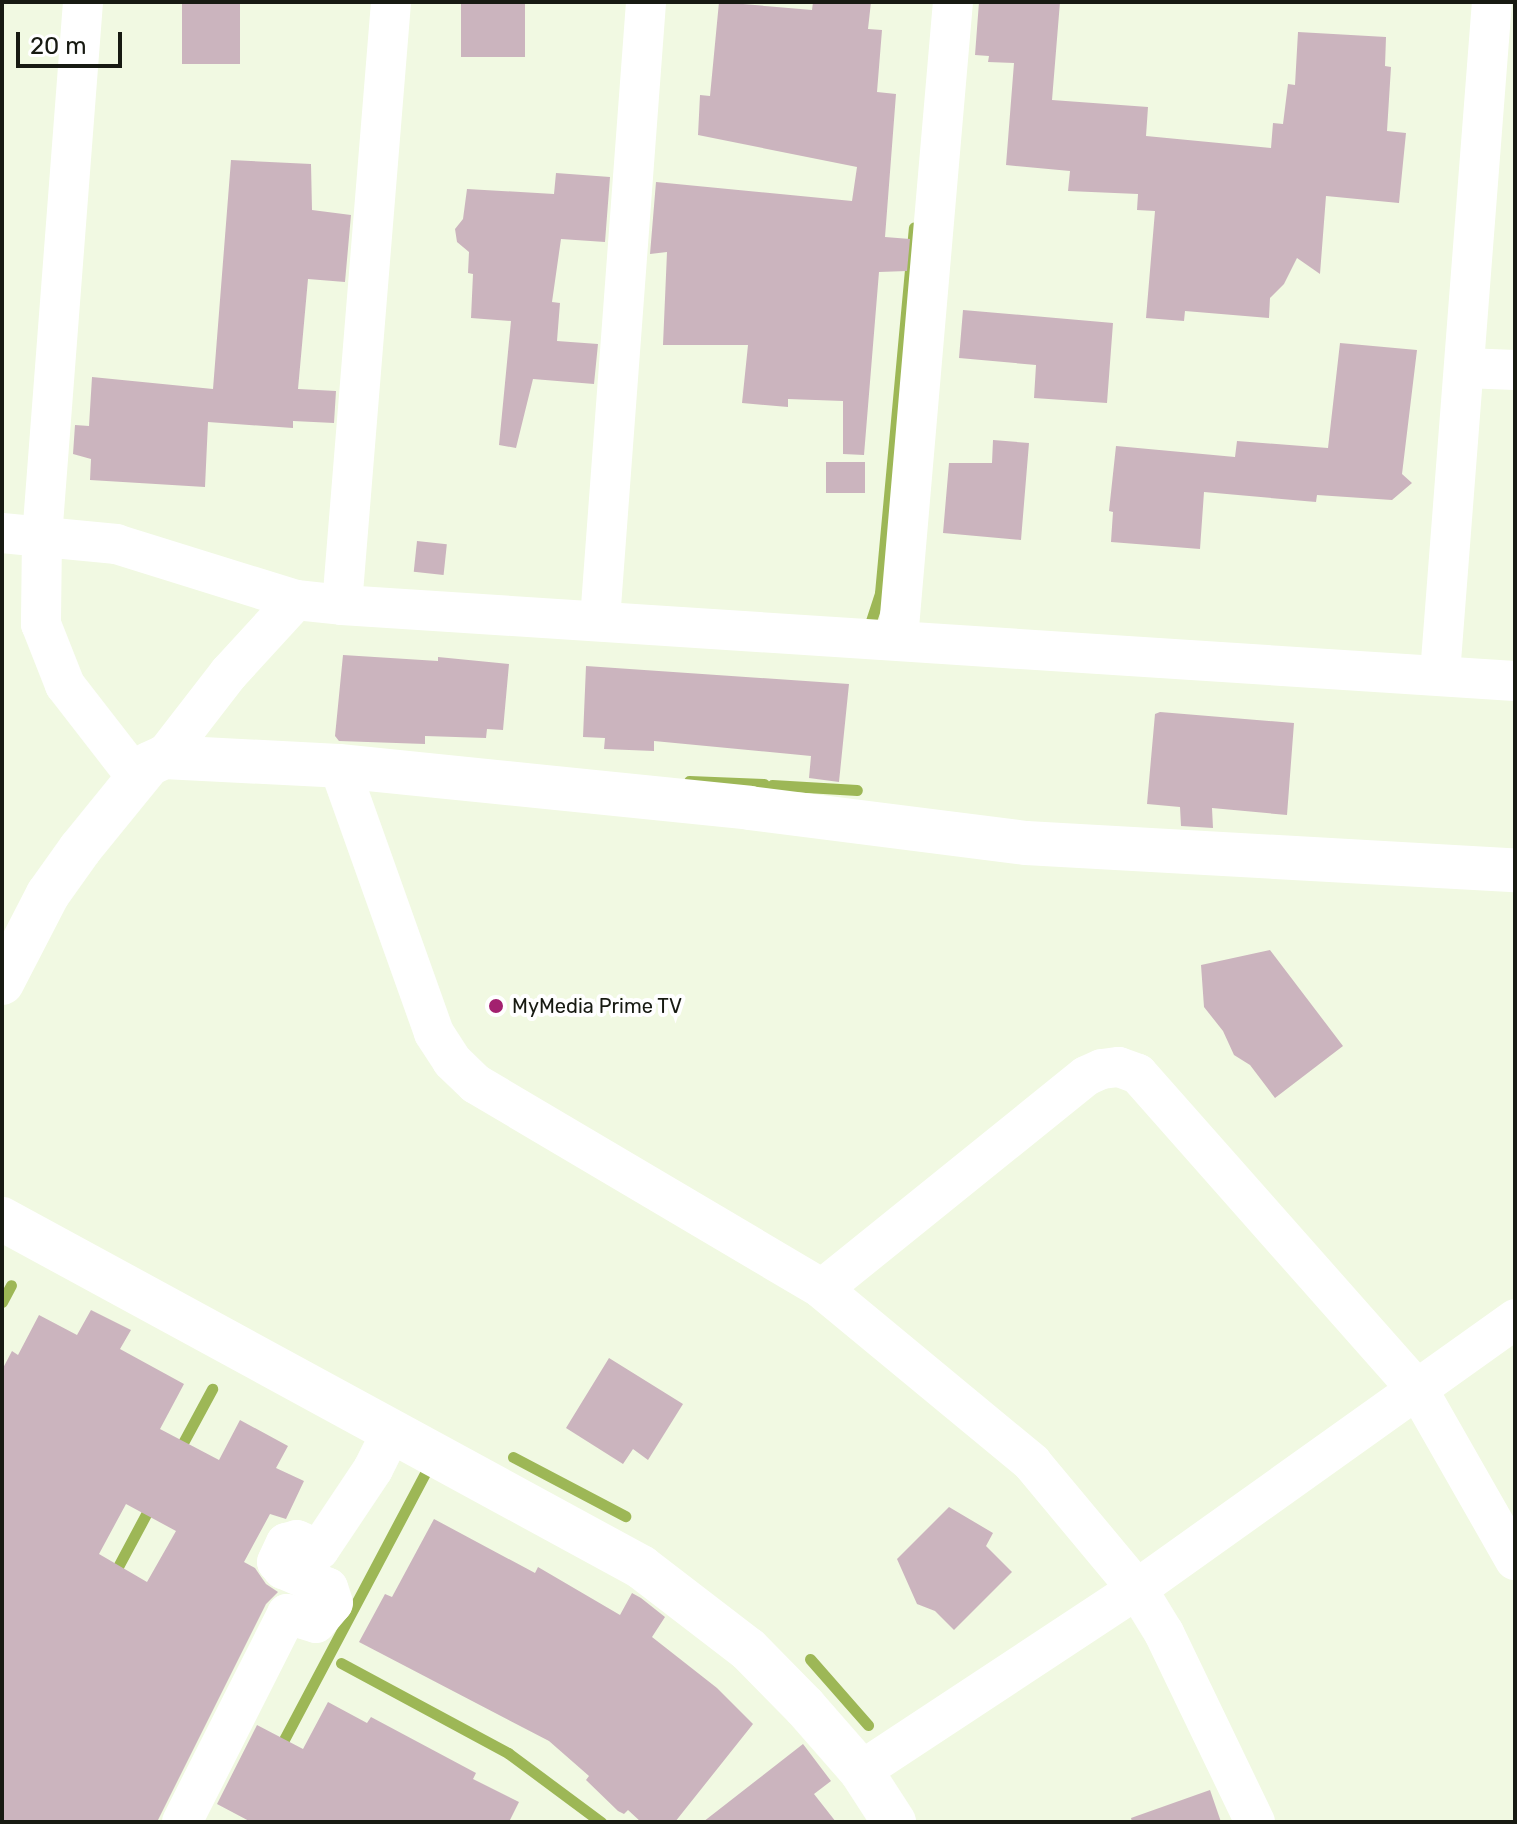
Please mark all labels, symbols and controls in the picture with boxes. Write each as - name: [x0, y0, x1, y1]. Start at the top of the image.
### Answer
- scale bar: [20, 16, 126, 66]
- text: 20 m: [30, 32, 87, 60]
- place label: MyMedia Prime TV: [512, 994, 683, 1018]
- marker: MyMedia Prime TV: [487, 997, 505, 1015]

